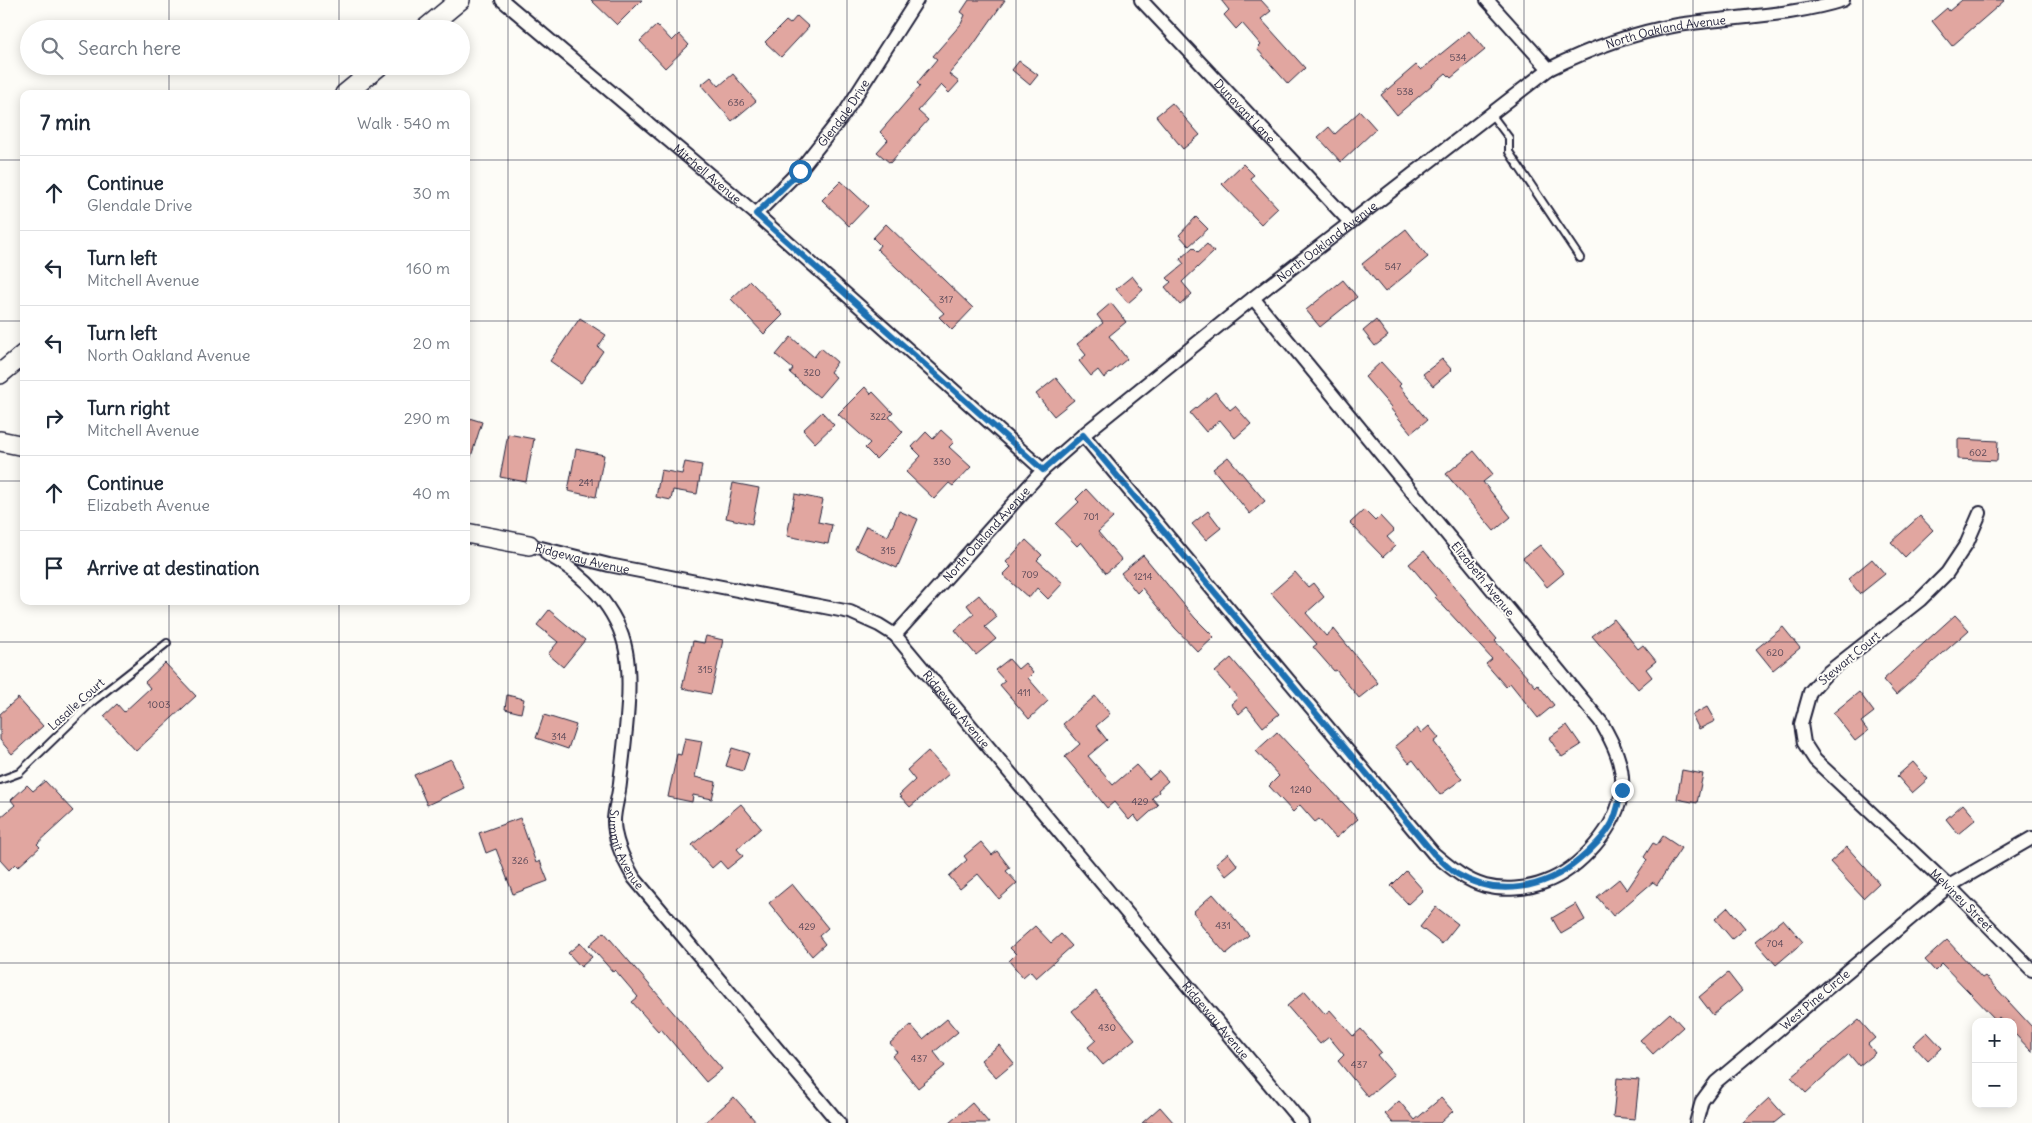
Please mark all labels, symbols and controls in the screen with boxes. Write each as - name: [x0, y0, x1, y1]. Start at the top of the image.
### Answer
- street label: North Oakland Avenue: [1604, 12, 1727, 51]
- search box: [20, 20, 470, 75]
- icon: search: [38, 34, 66, 62]
- text: Search here: [78, 36, 181, 60]
- house number: 534: [1449, 51, 1467, 64]
- street label: Glendale Drive: [814, 76, 872, 149]
- street label: Dunavant Lane: [1211, 76, 1279, 146]
- house number: 538: [1396, 85, 1414, 98]
- house number: 636: [727, 96, 745, 109]
- text: 7 min: [40, 109, 91, 136]
- text: Walk · 540 m: [357, 113, 450, 133]
- street label: Mitchell Avenue: [671, 140, 745, 206]
- route start: [789, 160, 812, 183]
- text: Continue: [87, 171, 164, 195]
- icon: ahead: [40, 179, 68, 207]
- text: 30 m: [413, 183, 450, 203]
- text: Glendale Drive: [87, 195, 192, 215]
- street label: North Oakland Avenue: [1273, 198, 1380, 285]
- text: Turn left: [87, 246, 157, 270]
- icon: left: [40, 254, 68, 282]
- text: 160 m: [406, 258, 450, 278]
- house number: 547: [1385, 260, 1401, 273]
- text: Mitchell Avenue: [87, 270, 200, 290]
- house number: 317: [939, 293, 953, 306]
- text: Turn left: [87, 321, 157, 345]
- icon: left: [40, 329, 68, 357]
- text: 20 m: [413, 333, 450, 353]
- text: North Oakland Avenue: [87, 345, 250, 365]
- house number: 320: [803, 366, 821, 379]
- text: Turn right: [87, 396, 170, 420]
- icon: right: [40, 404, 68, 432]
- text: 290 m: [404, 408, 450, 428]
- house number: 322: [870, 410, 887, 423]
- text: Mitchell Avenue: [87, 420, 200, 440]
- house number: 602: [1969, 446, 1987, 459]
- house number: 330: [933, 455, 951, 468]
- text: Continue: [87, 471, 164, 495]
- house number: 241: [579, 476, 593, 489]
- icon: ahead: [40, 479, 68, 507]
- text: 40 m: [412, 483, 450, 503]
- street label: North Oakland Avenue: [939, 483, 1032, 584]
- text: Elizabeth Avenue: [87, 495, 210, 515]
- house number: 701: [1083, 510, 1099, 523]
- street label: Ridgeway Avenue: [534, 539, 631, 576]
- street label: Elizabeth Avenue: [1448, 539, 1518, 619]
- house number: 315: [880, 544, 896, 557]
- icon: arrive: [40, 554, 68, 582]
- text: Arrive at destination: [87, 556, 260, 580]
- house number: 709: [1021, 568, 1039, 581]
- house number: 1214: [1133, 570, 1153, 583]
- street label: Stewart Court: [1815, 628, 1883, 688]
- house number: 620: [1766, 646, 1784, 659]
- house number: 315: [697, 663, 713, 676]
- street label: Ridgeway Avenue: [920, 667, 993, 751]
- street label: Lasalle Court: [45, 675, 107, 733]
- house number: 411: [1017, 686, 1031, 699]
- house number: 1003: [148, 698, 171, 711]
- house number: 314: [551, 730, 567, 743]
- route end: [1611, 779, 1634, 802]
- house number: 1240: [1290, 783, 1312, 796]
- house number: 429: [1131, 795, 1149, 808]
- street label: Summit Avenue: [606, 808, 647, 892]
- house number: 326: [512, 854, 529, 867]
- street label: Melviney Street: [1927, 865, 1996, 934]
- house number: 431: [1215, 919, 1231, 932]
- house number: 429: [798, 920, 816, 933]
- house number: 704: [1766, 937, 1784, 950]
- street label: West Pine Circle: [1777, 966, 1852, 1033]
- street label: Ridgeway Avenue: [1179, 978, 1253, 1062]
- map controls: [1972, 1018, 2017, 1108]
- button: +: [1972, 1018, 2017, 1063]
- house number: 430: [1098, 1021, 1116, 1034]
- house number: 437: [911, 1052, 927, 1065]
- house number: 437: [1351, 1058, 1367, 1071]
- button: −: [1972, 1063, 2017, 1108]

